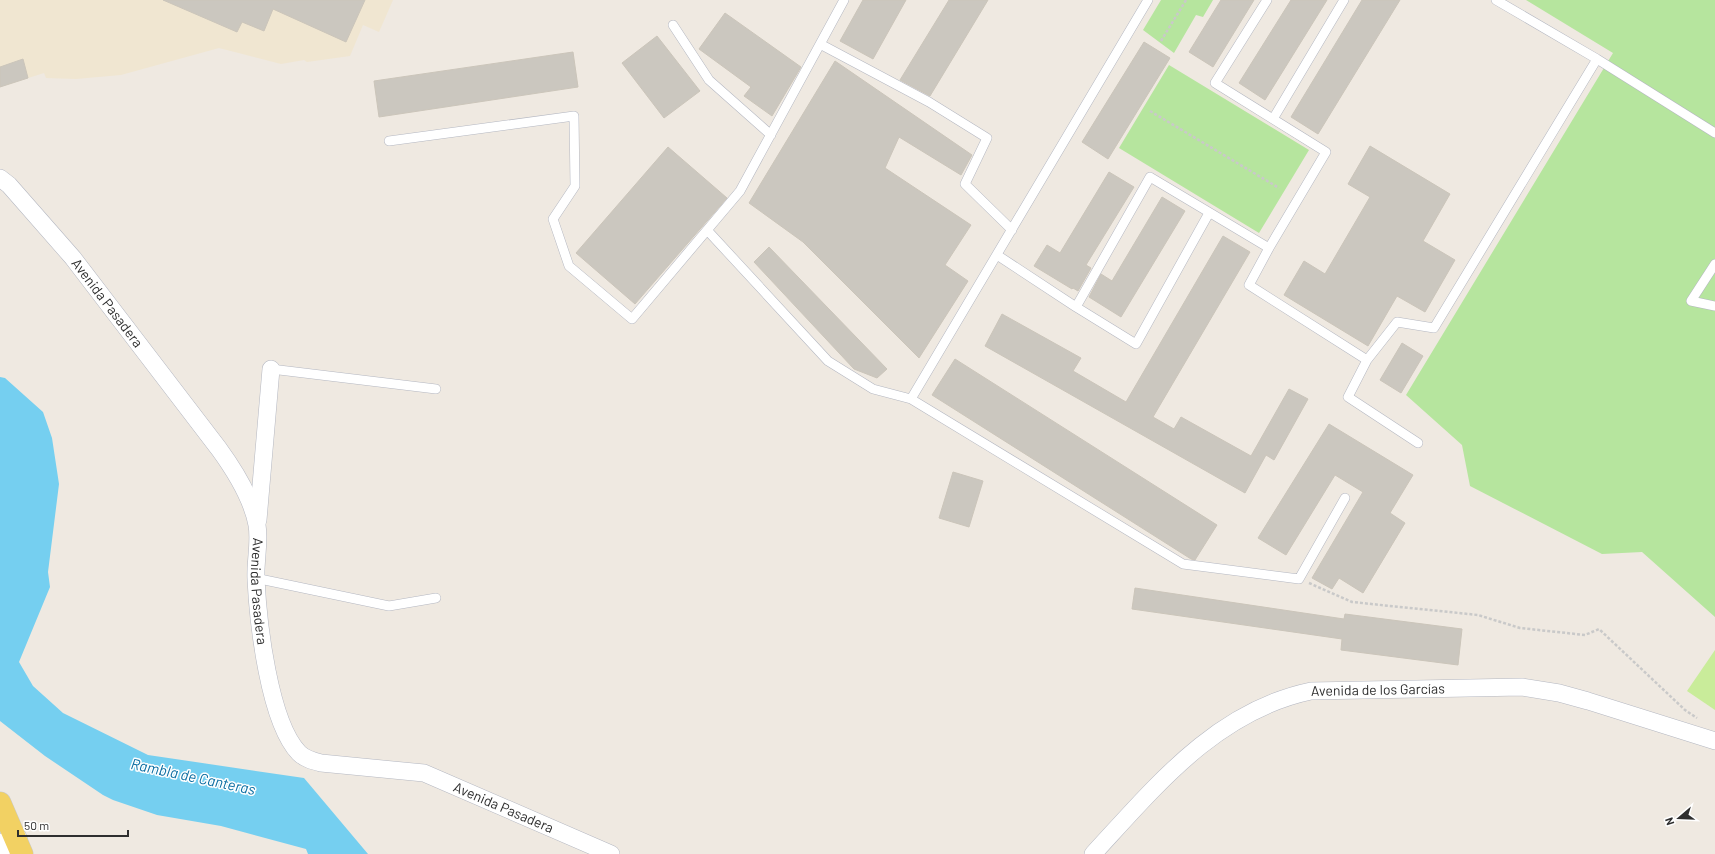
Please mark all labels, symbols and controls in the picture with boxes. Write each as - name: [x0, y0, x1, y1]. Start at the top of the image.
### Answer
- street label: Avenida Pasadera: [68, 255, 147, 350]
- street label: Avenida Pasadera: [248, 537, 271, 646]
- street label: Avenida de los Garcías: [1311, 679, 1445, 699]
- water label: Rambla de Canteras: [129, 754, 257, 798]
- street label: Avenida Pasadera: [451, 778, 556, 836]
- north arrow: [1659, 798, 1699, 838]
- scale bar: [18, 812, 128, 838]
- text: N: [1662, 816, 1676, 827]
- text: 50 m: [24, 818, 49, 832]

